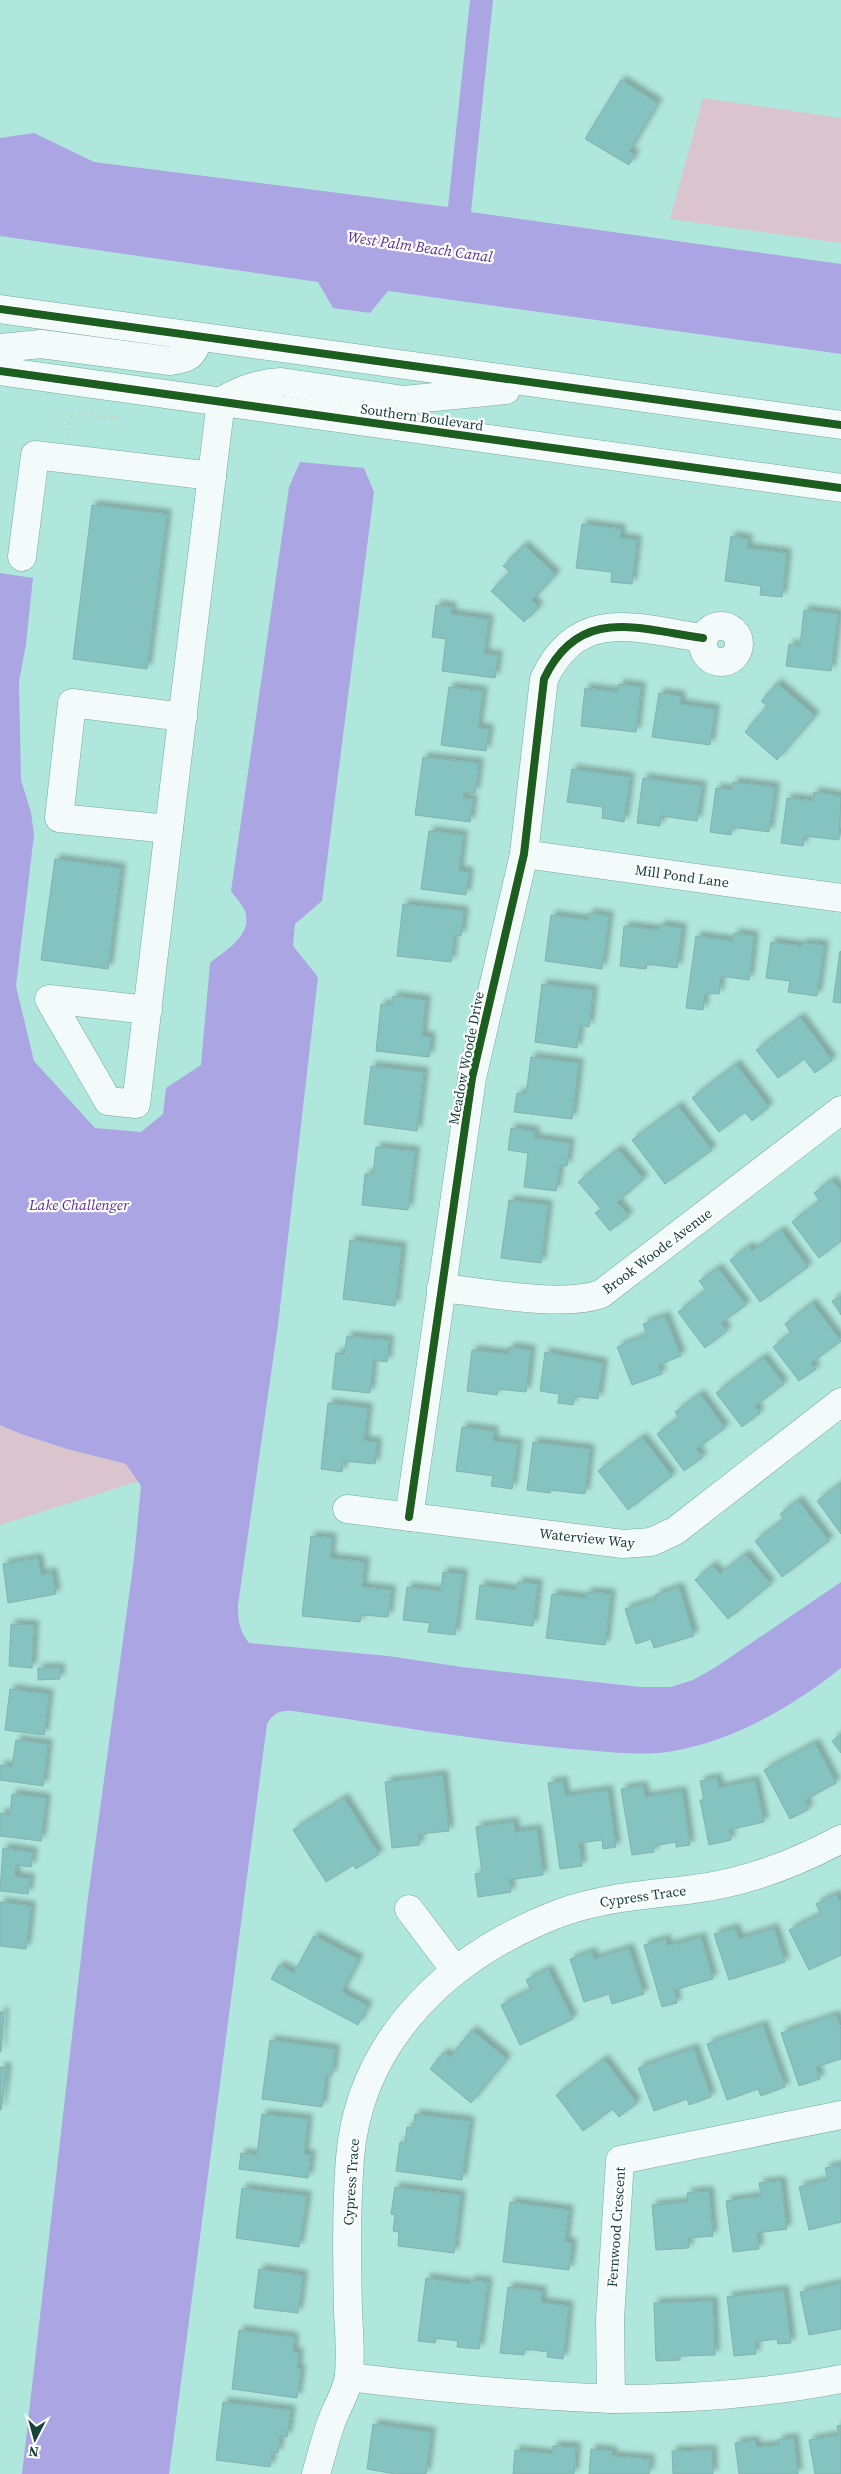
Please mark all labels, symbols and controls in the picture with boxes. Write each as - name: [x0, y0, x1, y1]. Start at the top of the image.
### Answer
- water label: West Palm Beach Canal: [346, 226, 495, 267]
- street label: Southern Boulevard: [359, 398, 485, 436]
- street label: Mill Pond Lane: [634, 860, 730, 892]
- street label: Meadow Woode Drive: [443, 990, 489, 1126]
- water label: Lake Challenger: [28, 1194, 130, 1215]
- street label: Brook Woode Avenue: [598, 1203, 716, 1299]
- street label: Waterview Way: [538, 1523, 636, 1553]
- street label: Cypress Trace: [598, 1880, 688, 1912]
- street label: Cypress Trace: [338, 2138, 364, 2226]
- street label: Fernwood Crescent: [602, 2166, 630, 2288]
- north arrow: [10, 2414, 60, 2464]
- text: N: [28, 2441, 40, 2462]

